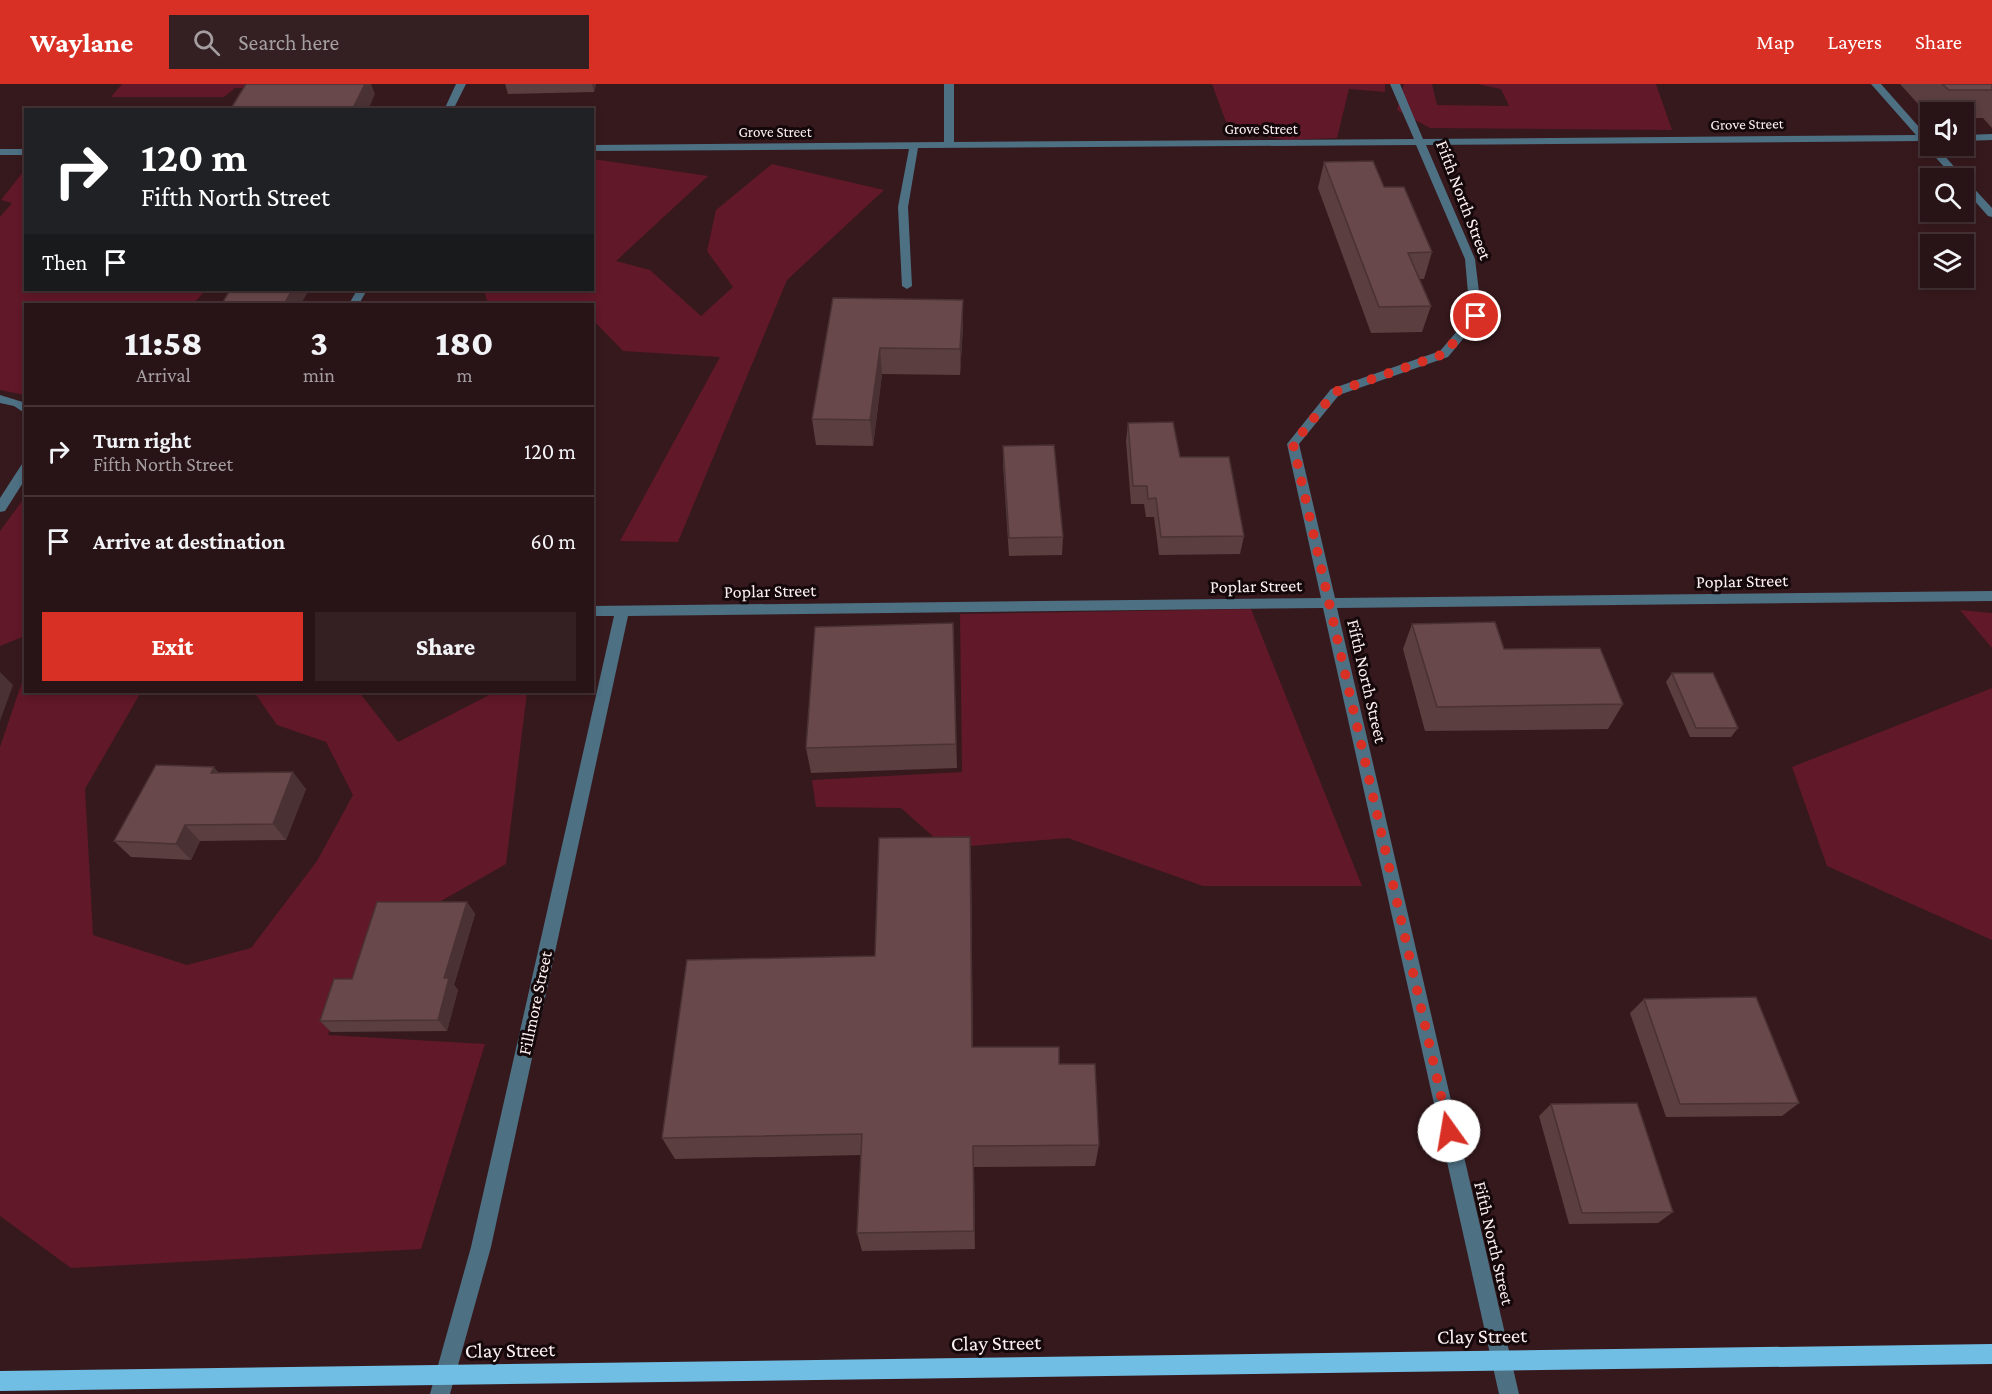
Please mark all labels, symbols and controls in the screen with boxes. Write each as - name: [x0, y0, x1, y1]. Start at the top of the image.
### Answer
- search box: [169, 15, 589, 69]
- icon: search: [190, 26, 223, 59]
- text: Waylane: [30, 27, 133, 58]
- text: Search here: [238, 30, 339, 55]
- text: Map: [1756, 30, 1795, 54]
- text: Layers: [1828, 30, 1882, 54]
- text: Share: [1915, 30, 1962, 54]
- map controls: [1920, 102, 1974, 288]
- button: sound: [1920, 102, 1974, 156]
- street label: Grove Street: [1710, 115, 1785, 133]
- street label: Grove Street: [1224, 121, 1299, 137]
- street label: Grove Street: [738, 124, 813, 140]
- icon: right: [42, 132, 120, 210]
- text: 120 m: [141, 133, 247, 180]
- street label: Fifth North Street: [1432, 138, 1496, 263]
- button: search: [1920, 168, 1974, 222]
- text: Fifth North Street: [141, 182, 330, 212]
- button: layers: [1920, 234, 1974, 288]
- icon: arrive: [99, 246, 132, 279]
- text: Then: [42, 250, 87, 275]
- pin: [1450, 290, 1501, 341]
- icon: arrive: [1459, 299, 1492, 332]
- text: 11:58: [124, 323, 203, 363]
- text: 3: [310, 323, 328, 363]
- text: 180: [435, 323, 494, 363]
- text: Arrival: [136, 364, 191, 386]
- text: min: [303, 364, 335, 386]
- text: m: [456, 364, 473, 386]
- text: Turn right: [93, 428, 191, 453]
- icon: right: [42, 435, 75, 468]
- text: 120 m: [524, 439, 576, 464]
- text: Fifth North Street: [93, 453, 233, 475]
- icon: arrive: [42, 525, 75, 558]
- text: Arrive at destination: [93, 529, 285, 554]
- text: 60 m: [531, 529, 576, 554]
- street label: Poplar Street: [1696, 570, 1789, 592]
- street label: Poplar Street: [1210, 575, 1303, 597]
- street label: Poplar Street: [724, 580, 817, 602]
- button: Exit: [42, 612, 303, 681]
- button: Share: [315, 612, 576, 681]
- street label: Fifth North Street: [1343, 617, 1391, 746]
- street label: Fillmore Street: [514, 948, 556, 1057]
- position arrow: [1417, 1099, 1481, 1163]
- street label: Fifth North Street: [1470, 1179, 1518, 1308]
- street label: Clay Street: [1437, 1323, 1528, 1349]
- street label: Clay Street: [951, 1330, 1042, 1356]
- street label: Clay Street: [465, 1337, 556, 1363]

